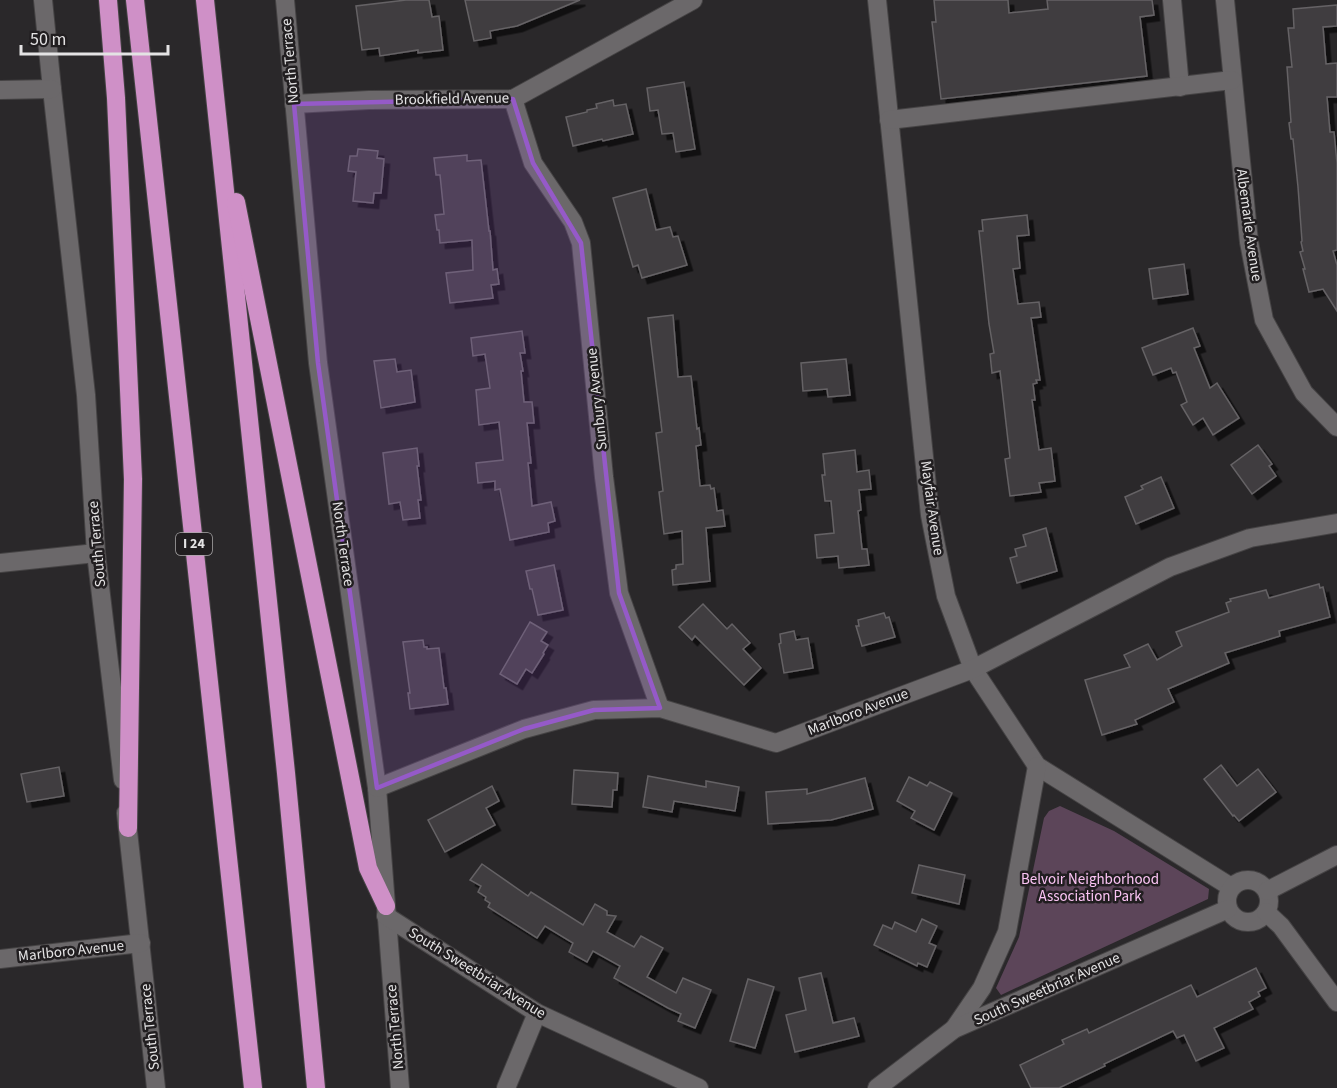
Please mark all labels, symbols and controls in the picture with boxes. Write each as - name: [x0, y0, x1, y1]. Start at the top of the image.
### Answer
- scale bar: [21, 18, 168, 56]
- street label: North Terrace: [276, 18, 304, 104]
- text: 50 m: [30, 27, 66, 52]
- street label: Brookfield Avenue: [395, 88, 509, 110]
- street label: Albemarle Avenue: [1231, 167, 1267, 283]
- street label: Sunbury Avenue: [581, 347, 613, 451]
- street label: Mayfair Avenue: [915, 459, 949, 557]
- street label: South Terrace: [83, 500, 111, 588]
- street label: North Terrace: [327, 500, 359, 588]
- road number: I 24: [176, 533, 212, 555]
- street label: Marlboro Avenue: [805, 683, 911, 741]
- park label: Belvoir Neighborhood Association Park: [1021, 869, 1159, 907]
- street label: South Sweetbriar Avenue: [404, 922, 550, 1024]
- street label: Marlboro Avenue: [17, 935, 125, 967]
- street label: South Sweetbriar Avenue: [970, 947, 1124, 1031]
- street label: South Terrace: [135, 983, 165, 1071]
- street label: North Terrace: [381, 984, 409, 1070]

